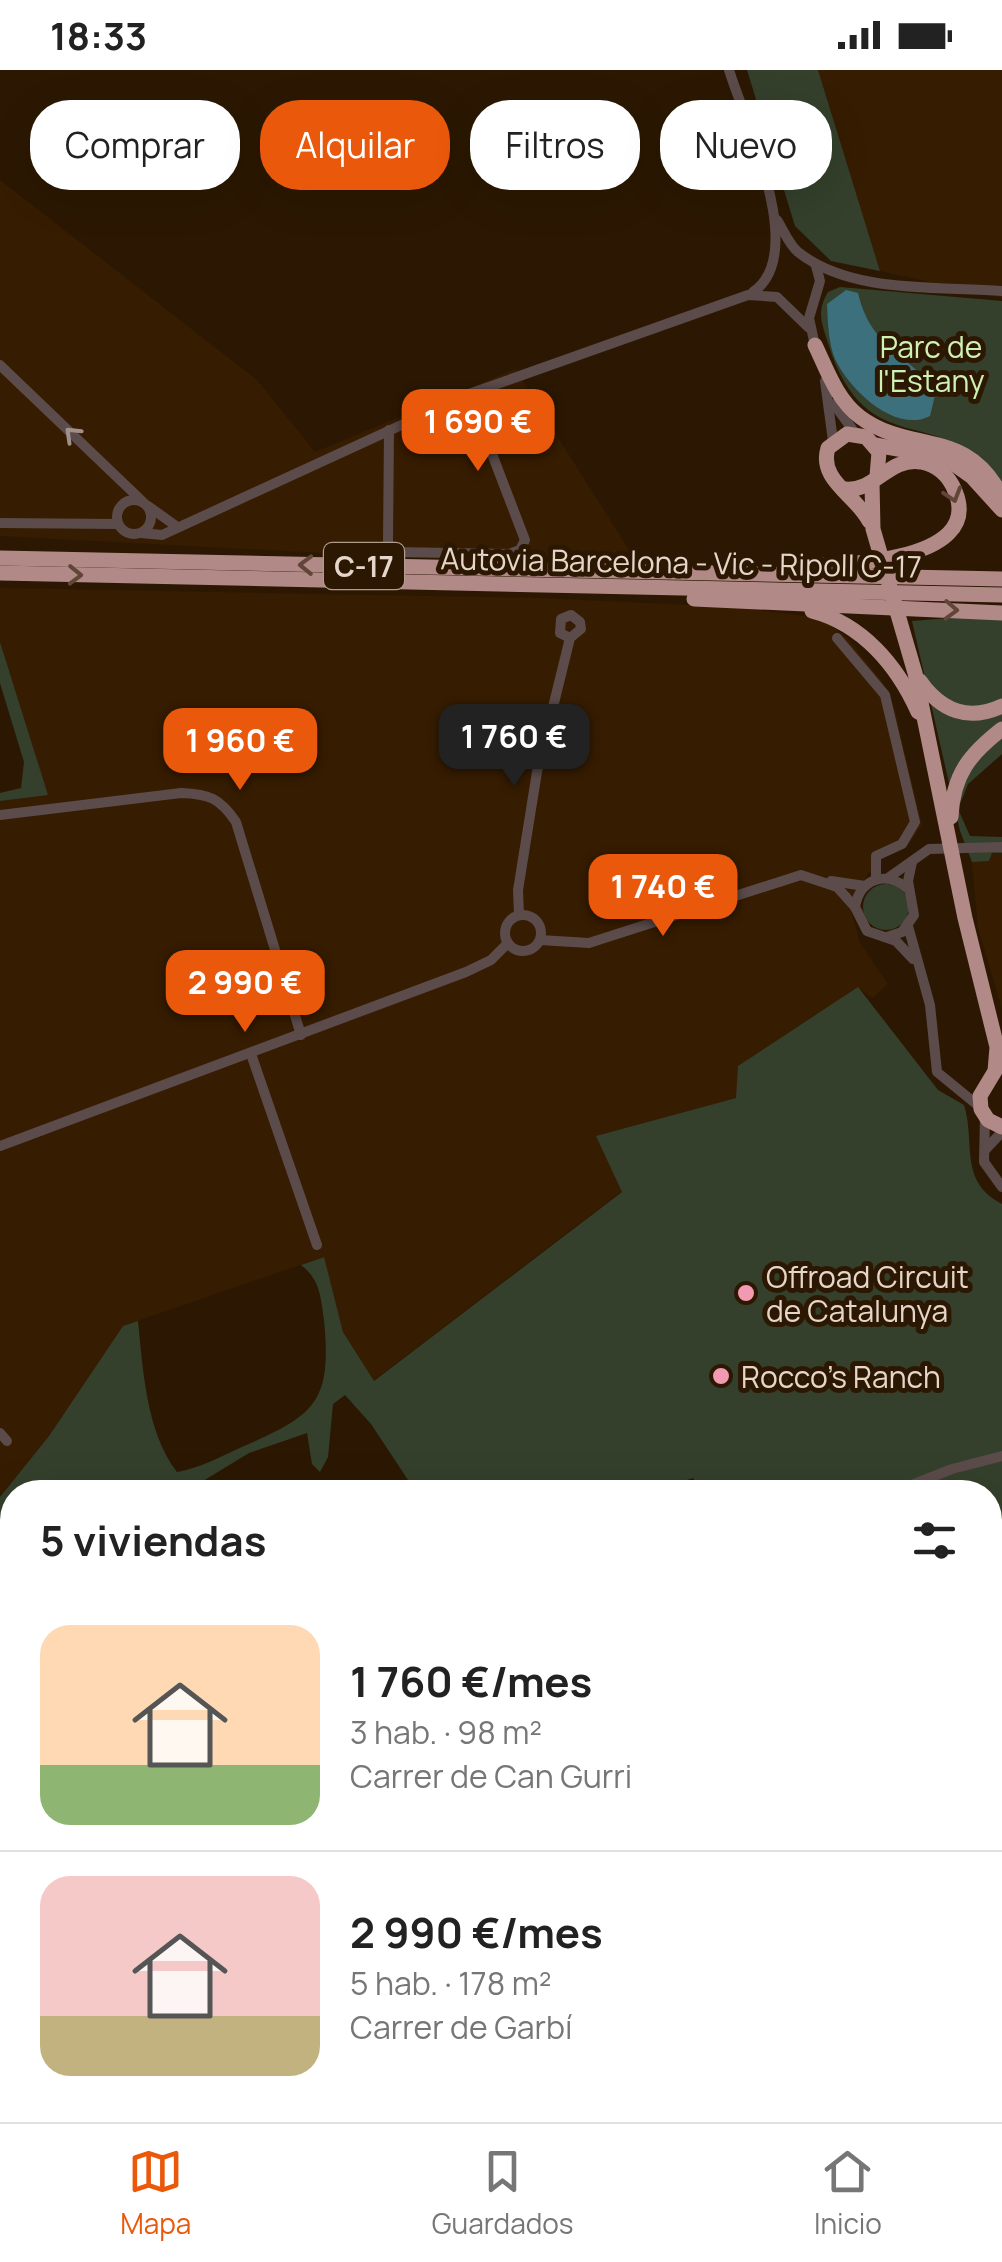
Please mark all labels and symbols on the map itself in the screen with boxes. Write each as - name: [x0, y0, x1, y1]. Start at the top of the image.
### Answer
- park label: Parc de l'Estany: [877, 326, 985, 401]
- pin: 1 690 €: [386, 389, 570, 474]
- one-way arrow: [65, 428, 83, 446]
- one-way arrow: [941, 486, 962, 503]
- street label: Autovia Barcelona - Vic - Ripoll C-17: [440, 537, 922, 587]
- road number: C-17: [324, 543, 404, 589]
- one-way arrow: [298, 555, 314, 576]
- one-way arrow: [68, 565, 84, 586]
- one-way arrow: [943, 600, 959, 621]
- pin: 1 760 €: [422, 704, 606, 789]
- pin: 1 960 €: [148, 708, 332, 793]
- pin: 1 740 €: [571, 854, 755, 939]
- pin: 2 990 €: [153, 950, 337, 1035]
- place label: Offroad Circuit de Catalunya: [766, 1256, 969, 1331]
- marker: Offroad Circuit de Catalunya: [735, 1282, 757, 1304]
- place label: Rocco's Ranch: [741, 1356, 941, 1397]
- marker: Rocco's Ranch: [710, 1365, 732, 1387]

